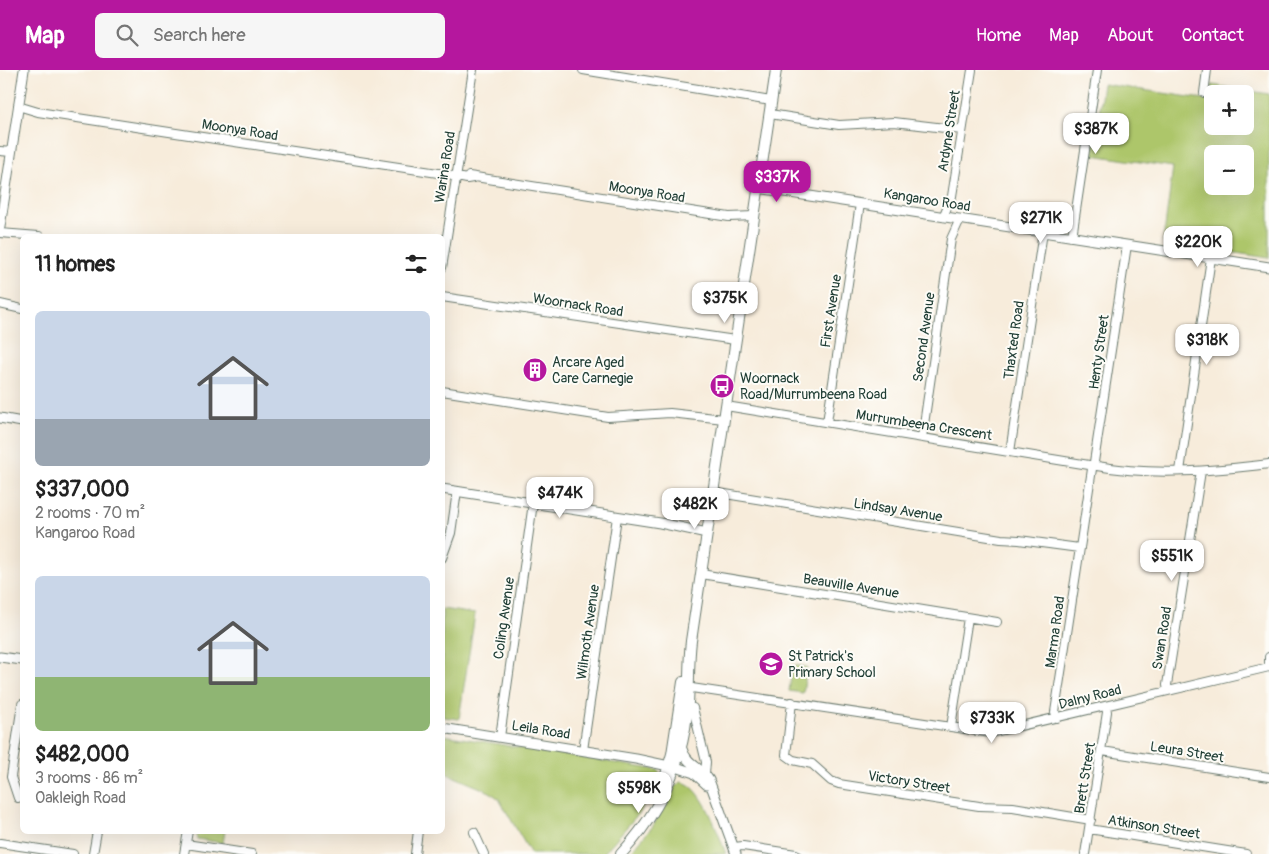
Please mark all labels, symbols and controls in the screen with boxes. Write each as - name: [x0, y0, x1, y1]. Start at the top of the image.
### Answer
- search box: [95, 13, 445, 58]
- text: Map: [25, 21, 65, 50]
- icon: search: [113, 21, 141, 49]
- text: Search here: [153, 23, 246, 47]
- text: Home: [976, 24, 1021, 47]
- text: Map: [1049, 24, 1079, 47]
- text: About: [1107, 24, 1153, 47]
- text: Contact: [1181, 24, 1244, 47]
- map controls: [1204, 85, 1254, 195]
- button: +: [1204, 85, 1254, 135]
- street label: Ardyne Street: [934, 89, 964, 173]
- pin: $387K: [1061, 112, 1131, 155]
- street label: Moonya Road: [201, 116, 280, 144]
- text: $387K: [1074, 119, 1118, 139]
- street label: Warina Road: [431, 130, 459, 204]
- button: −: [1204, 145, 1254, 195]
- pin: $337K: [742, 160, 812, 203]
- text: $337K: [755, 167, 799, 187]
- street label: Moonya Road: [608, 178, 687, 206]
- street label: Kangaroo Road: [882, 185, 972, 215]
- pin: $271K: [1006, 202, 1076, 244]
- text: $271K: [1020, 208, 1062, 228]
- pin: $220K: [1163, 226, 1233, 268]
- text: $220K: [1174, 232, 1222, 252]
- icon: filters: [402, 250, 430, 278]
- text: 11 homes: [35, 251, 115, 278]
- street label: First Avenue: [817, 273, 845, 349]
- pin: $375K: [690, 282, 760, 324]
- text: $375K: [703, 288, 747, 308]
- street label: Woornack Road: [532, 289, 625, 321]
- street label: Second Avenue: [909, 291, 939, 383]
- street label: Thaxted Road: [1000, 299, 1028, 380]
- street label: Henty Street: [1085, 313, 1113, 390]
- pin: $318K: [1172, 324, 1242, 366]
- text: $318K: [1186, 330, 1228, 350]
- icon: home: [188, 343, 278, 433]
- place label: Arcare Aged Care Carnegie: [552, 354, 633, 387]
- building icon: Arcare Aged Care Carnegie: [522, 357, 548, 383]
- place label: Woornack Road/Murrumbeena Road: [740, 370, 887, 403]
- bus stop icon: Woornack Road/Murrumbeena Road: [709, 373, 735, 399]
- street label: Murrumbeena Crescent: [855, 406, 994, 444]
- text: $337,000: [35, 476, 129, 503]
- pin: $474K: [525, 476, 595, 519]
- text: $474K: [537, 483, 583, 503]
- pin: $482K: [660, 488, 730, 530]
- text: $482K: [673, 494, 717, 514]
- street label: Lindsay Avenue: [852, 495, 944, 525]
- text: 2 rooms · 70 m²: [35, 503, 145, 523]
- text: Kangaroo Road: [35, 523, 135, 543]
- pin: $551K: [1137, 540, 1207, 582]
- text: $551K: [1151, 546, 1193, 566]
- street label: Beauville Avenue: [802, 570, 900, 602]
- street label: Coling Avenue: [490, 576, 518, 660]
- street label: Wilmoth Avenue: [573, 583, 603, 681]
- street label: Marma Road: [1042, 595, 1068, 669]
- street label: Swan Road: [1149, 605, 1175, 671]
- icon: home: [188, 608, 278, 698]
- place label: St Patrick's Primary School: [788, 648, 876, 681]
- school or university icon: St Patrick's Primary School: [758, 651, 784, 677]
- street label: Dalny Road: [1057, 681, 1123, 713]
- pin: $733K: [957, 702, 1027, 744]
- text: $733K: [970, 708, 1014, 728]
- street label: Leila Road: [510, 717, 572, 743]
- street label: Leura Street: [1149, 738, 1225, 766]
- text: $482,000: [35, 741, 129, 768]
- street label: Brett Street: [1071, 741, 1099, 815]
- street label: Victory Street: [867, 767, 952, 797]
- text: 3 rooms · 86 m²: [35, 768, 143, 788]
- pin: $598K: [604, 772, 674, 814]
- text: $598K: [617, 778, 661, 798]
- text: Oakleigh Road: [35, 788, 126, 808]
- street label: Atkinson Street: [1107, 811, 1202, 843]

